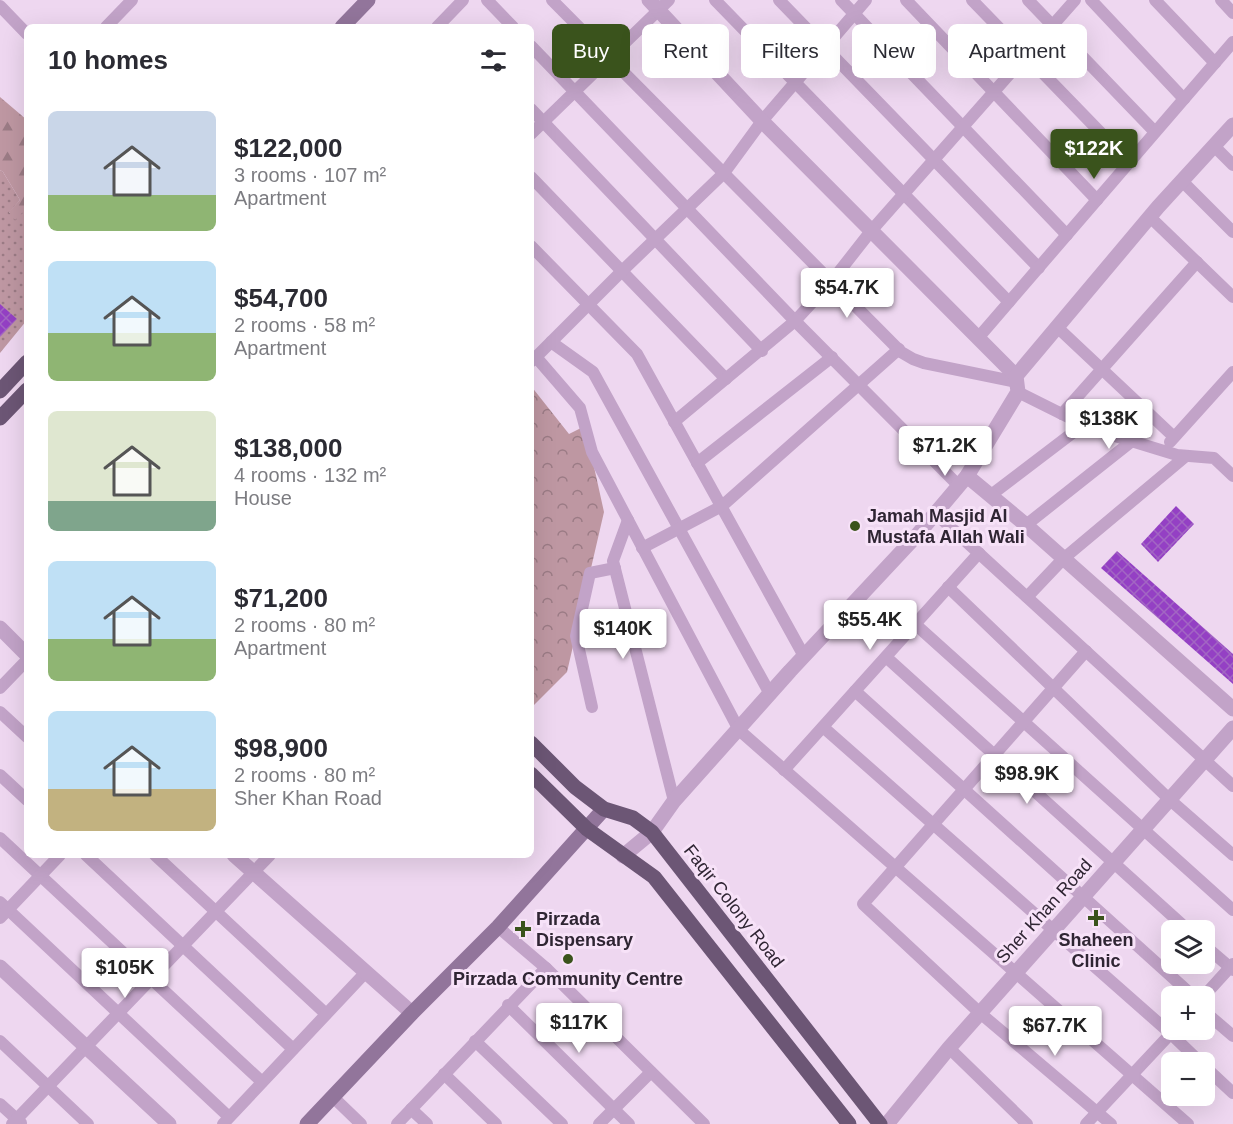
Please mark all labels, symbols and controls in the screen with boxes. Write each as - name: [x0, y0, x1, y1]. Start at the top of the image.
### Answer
- chip: Buy: [552, 24, 630, 78]
- chip: Rent: [642, 24, 729, 78]
- chip: Filters: [741, 24, 840, 78]
- chip: New: [852, 24, 936, 78]
- chip: Apartment: [948, 24, 1087, 78]
- icon: filters: [477, 44, 510, 77]
- text: 10 homes: [48, 45, 168, 75]
- pin: $122K: [1052, 129, 1136, 180]
- text: $122,000: [234, 133, 342, 163]
- icon: home: [96, 135, 168, 207]
- text: $122K: [1065, 137, 1123, 159]
- text: 3 rooms · 107 m²: [234, 164, 386, 186]
- text: Apartment: [234, 187, 326, 209]
- pin: $54.7K: [798, 268, 896, 319]
- text: $54.7K: [815, 276, 879, 298]
- text: $54,700: [234, 283, 328, 313]
- icon: home: [96, 285, 168, 357]
- text: 2 rooms · 58 m²: [234, 314, 375, 336]
- text: Apartment: [234, 337, 326, 359]
- pin: $138K: [1067, 399, 1151, 450]
- text: $138K: [1080, 407, 1138, 429]
- pin: $71.2K: [896, 426, 994, 477]
- text: $138,000: [234, 433, 342, 463]
- text: $71.2K: [913, 434, 977, 456]
- icon: home: [96, 435, 168, 507]
- text: 4 rooms · 132 m²: [234, 464, 386, 486]
- text: House: [234, 487, 292, 509]
- place label: Jamah Masjid Al Mustafa Allah Wali: [867, 506, 1025, 547]
- marker: Jamah Masjid Al Mustafa Allah Wali: [848, 519, 862, 533]
- text: $71,200: [234, 583, 328, 613]
- icon: home: [96, 585, 168, 657]
- pin: $55.4K: [821, 600, 919, 651]
- text: $55.4K: [838, 608, 902, 630]
- pin: $140K: [581, 609, 665, 660]
- text: 2 rooms · 80 m²: [234, 614, 375, 636]
- text: $140K: [594, 617, 652, 639]
- text: Apartment: [234, 637, 326, 659]
- text: $98,900: [234, 733, 328, 763]
- icon: home: [96, 735, 168, 807]
- pin: $98.9K: [978, 754, 1076, 805]
- text: $98.9K: [995, 762, 1059, 784]
- text: 2 rooms · 80 m²: [234, 764, 375, 786]
- text: Sher Khan Road: [234, 787, 382, 809]
- street label: Faqir Colony Road: [680, 841, 788, 971]
- street label: Sher Khan Road: [992, 855, 1096, 967]
- place label: Pirzada Dispensary: [536, 909, 633, 950]
- marker: Shaheen Clinic: [1087, 909, 1105, 927]
- marker: Pirzada Dispensary: [514, 920, 532, 938]
- map controls: [1161, 920, 1215, 1106]
- button: layers: [1161, 920, 1215, 974]
- place label: Shaheen Clinic: [1058, 930, 1134, 971]
- pin: $105K: [83, 948, 167, 999]
- marker: Pirzada Community Centre: [561, 952, 575, 966]
- text: $105K: [96, 956, 154, 978]
- place label: Pirzada Community Centre: [453, 969, 683, 989]
- button: +: [1161, 986, 1215, 1040]
- pin: $117K: [537, 1003, 621, 1054]
- pin: $67.7K: [1006, 1006, 1104, 1057]
- text: $117K: [550, 1011, 608, 1033]
- text: $67.7K: [1023, 1014, 1087, 1036]
- button: −: [1161, 1052, 1215, 1106]

